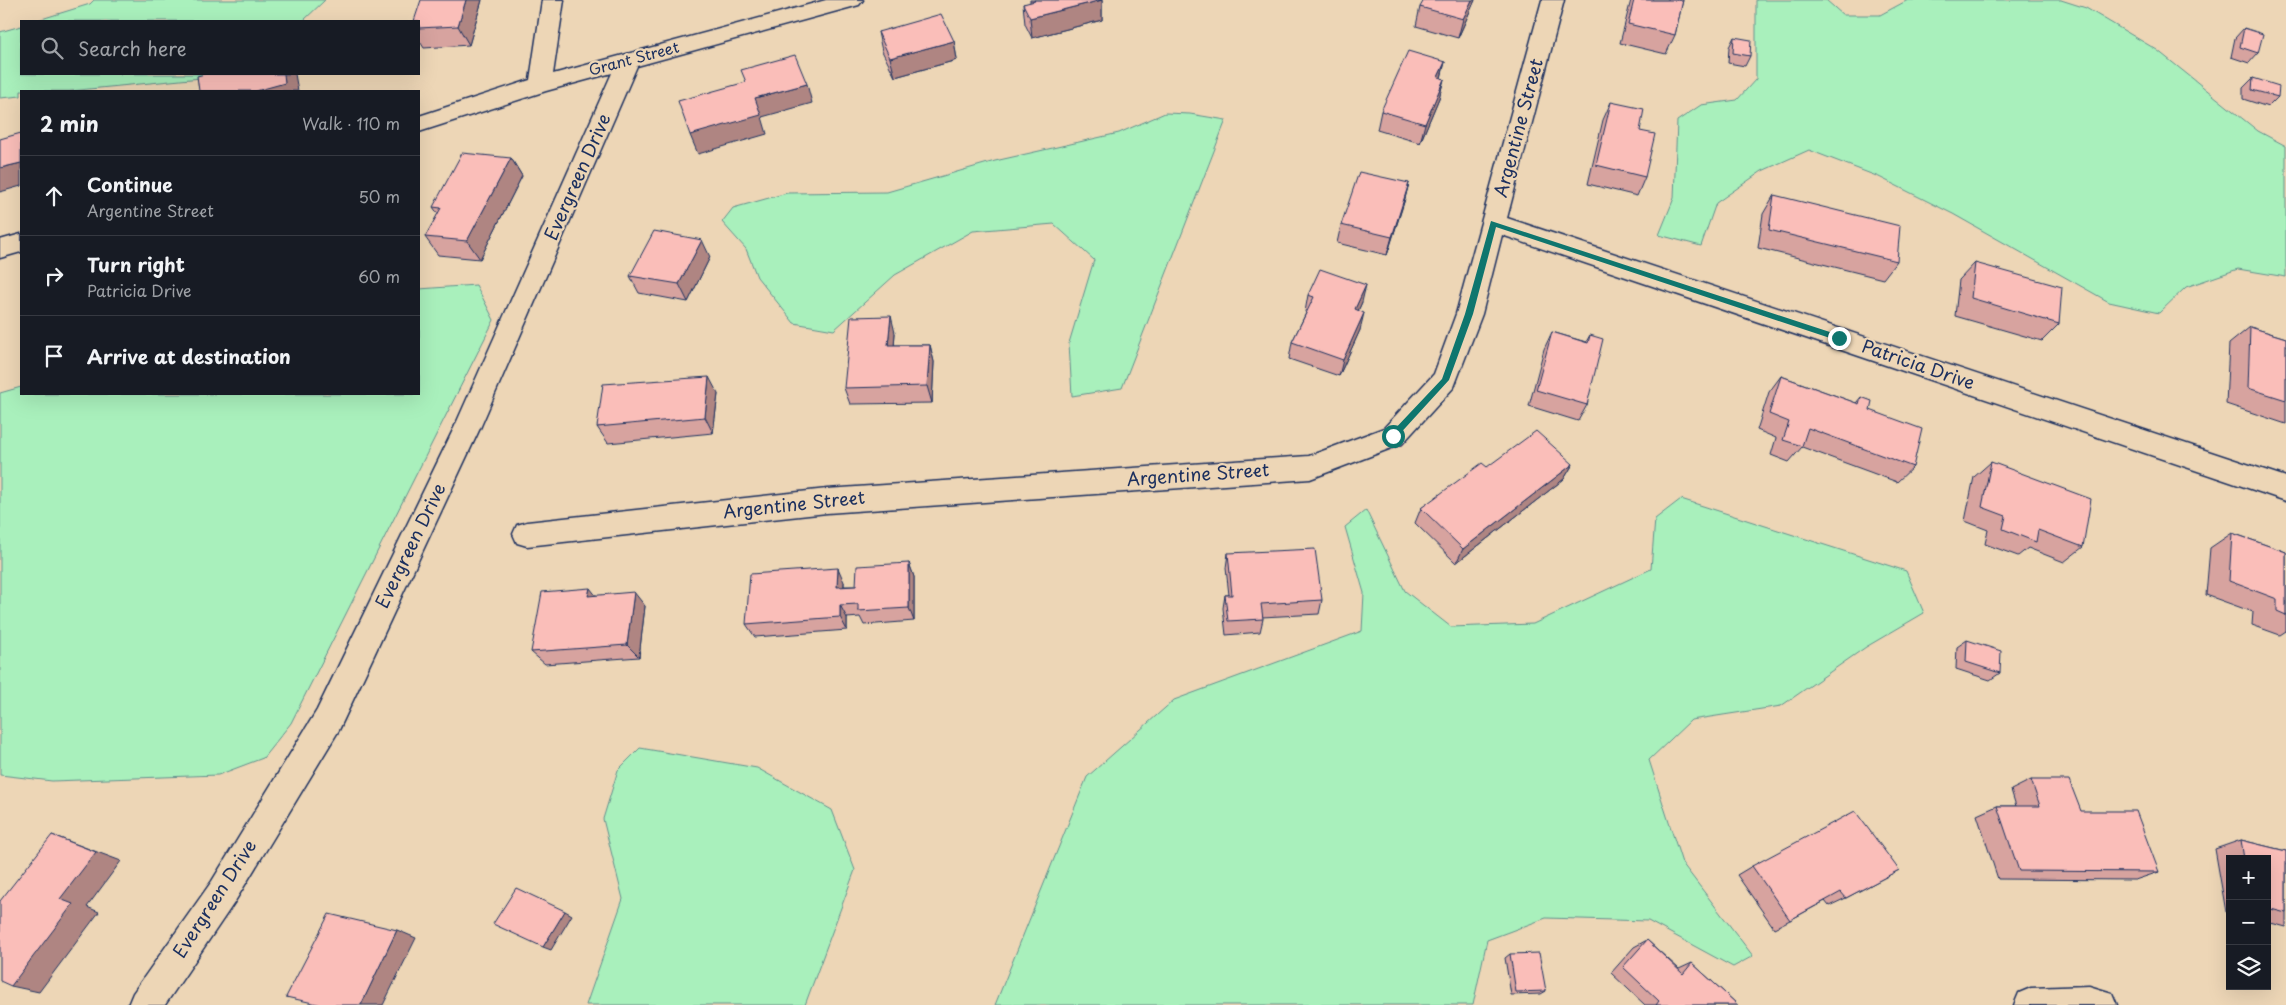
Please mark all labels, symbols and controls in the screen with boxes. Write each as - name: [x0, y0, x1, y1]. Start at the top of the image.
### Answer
- search box: [20, 20, 420, 75]
- icon: search: [38, 34, 66, 62]
- text: Search here: [78, 34, 187, 62]
- street label: Grant Street: [586, 34, 681, 81]
- street label: Argentine Street: [1486, 55, 1549, 200]
- text: 2 min: [40, 107, 99, 139]
- street label: Evergreen Drive: [537, 109, 617, 244]
- text: Walk · 110 m: [302, 111, 400, 135]
- text: Continue: [87, 170, 173, 198]
- icon: ahead: [40, 182, 68, 210]
- text: 50 m: [359, 184, 400, 208]
- text: Argentine Street: [87, 198, 214, 222]
- text: Turn right: [87, 250, 185, 278]
- icon: right: [40, 262, 68, 290]
- text: 60 m: [358, 264, 400, 288]
- text: Patricia Drive: [87, 278, 192, 302]
- route end: [1828, 327, 1851, 350]
- street label: Patricia Drive: [1858, 332, 1979, 396]
- icon: arrive: [40, 342, 68, 370]
- text: Arrive at destination: [87, 342, 291, 370]
- route start: [1382, 425, 1405, 448]
- street label: Argentine Street: [1126, 455, 1270, 492]
- street label: Evergreen Drive: [368, 478, 452, 612]
- street label: Argentine Street: [722, 483, 866, 524]
- street label: Evergreen Drive: [165, 834, 262, 963]
- map controls: [2226, 855, 2271, 990]
- button: +: [2226, 855, 2271, 900]
- button: −: [2226, 900, 2271, 945]
- button: layers: [2226, 945, 2271, 990]

